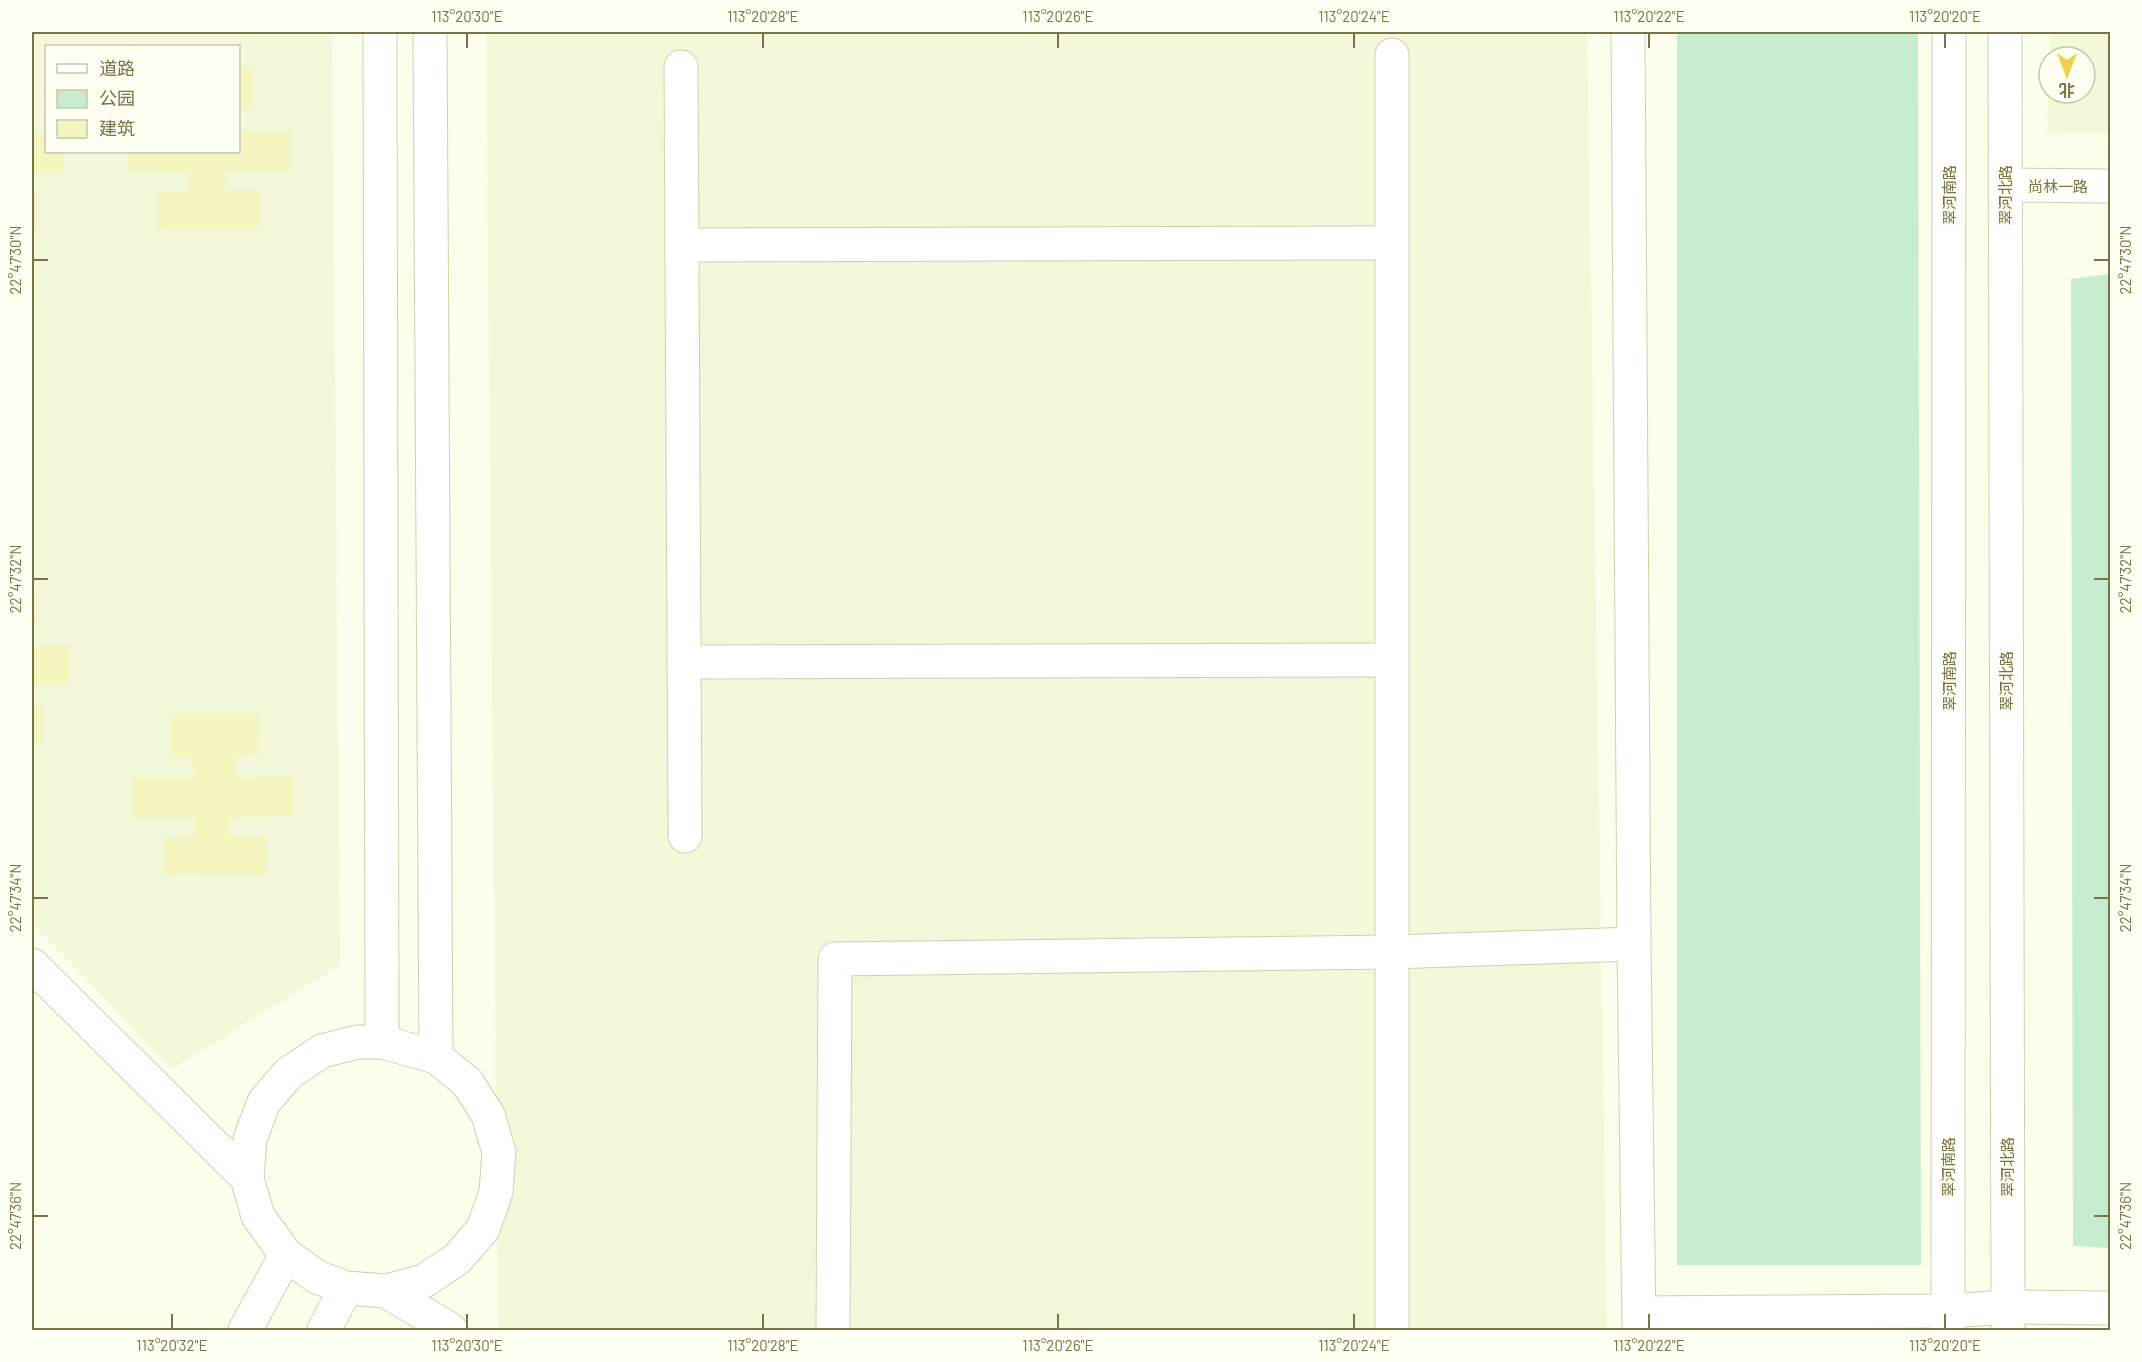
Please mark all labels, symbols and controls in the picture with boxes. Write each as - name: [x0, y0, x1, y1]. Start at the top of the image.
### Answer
- text: 113°20'30"E: [431, 7, 503, 25]
- text: 113°20'28"E: [727, 7, 799, 25]
- text: 113°20'26"E: [1022, 7, 1094, 25]
- text: 113°20'24"E: [1318, 7, 1390, 25]
- text: 113°20'22"E: [1613, 7, 1685, 25]
- text: 113°20'20"E: [1909, 7, 1981, 25]
- legend: [45, 45, 240, 153]
- north arrow: [2037, 45, 2097, 105]
- text: 道路: [99, 57, 135, 79]
- text: 北: [2059, 81, 2075, 100]
- text: 公园: [99, 87, 135, 109]
- text: 建筑: [99, 117, 135, 139]
- street label: 翠河南路: [1940, 165, 1958, 225]
- street label: 翠河北路: [1996, 165, 2014, 225]
- street label: 尚林一路: [2028, 177, 2088, 195]
- text: 22°47'30"N: [6, 226, 24, 294]
- text: 22°47'30"N: [2116, 226, 2134, 294]
- text: 22°47'32"N: [6, 545, 24, 613]
- text: 22°47'32"N: [2116, 545, 2134, 613]
- street label: 翠河南路: [1940, 651, 1958, 711]
- street label: 翠河北路: [1997, 651, 2015, 711]
- text: 22°47'34"N: [6, 864, 24, 932]
- text: 22°47'34"N: [2116, 864, 2134, 932]
- street label: 翠河南路: [1939, 1137, 1957, 1197]
- street label: 翠河北路: [1998, 1137, 2016, 1197]
- text: 22°47'36"N: [6, 1182, 24, 1250]
- text: 22°47'36"N: [2116, 1182, 2134, 1250]
- text: 113°20'32"E: [136, 1336, 208, 1354]
- text: 113°20'30"E: [431, 1336, 503, 1354]
- text: 113°20'28"E: [727, 1336, 799, 1354]
- text: 113°20'26"E: [1022, 1336, 1094, 1354]
- text: 113°20'24"E: [1318, 1336, 1390, 1354]
- text: 113°20'22"E: [1613, 1336, 1685, 1354]
- text: 113°20'20"E: [1909, 1336, 1981, 1354]

